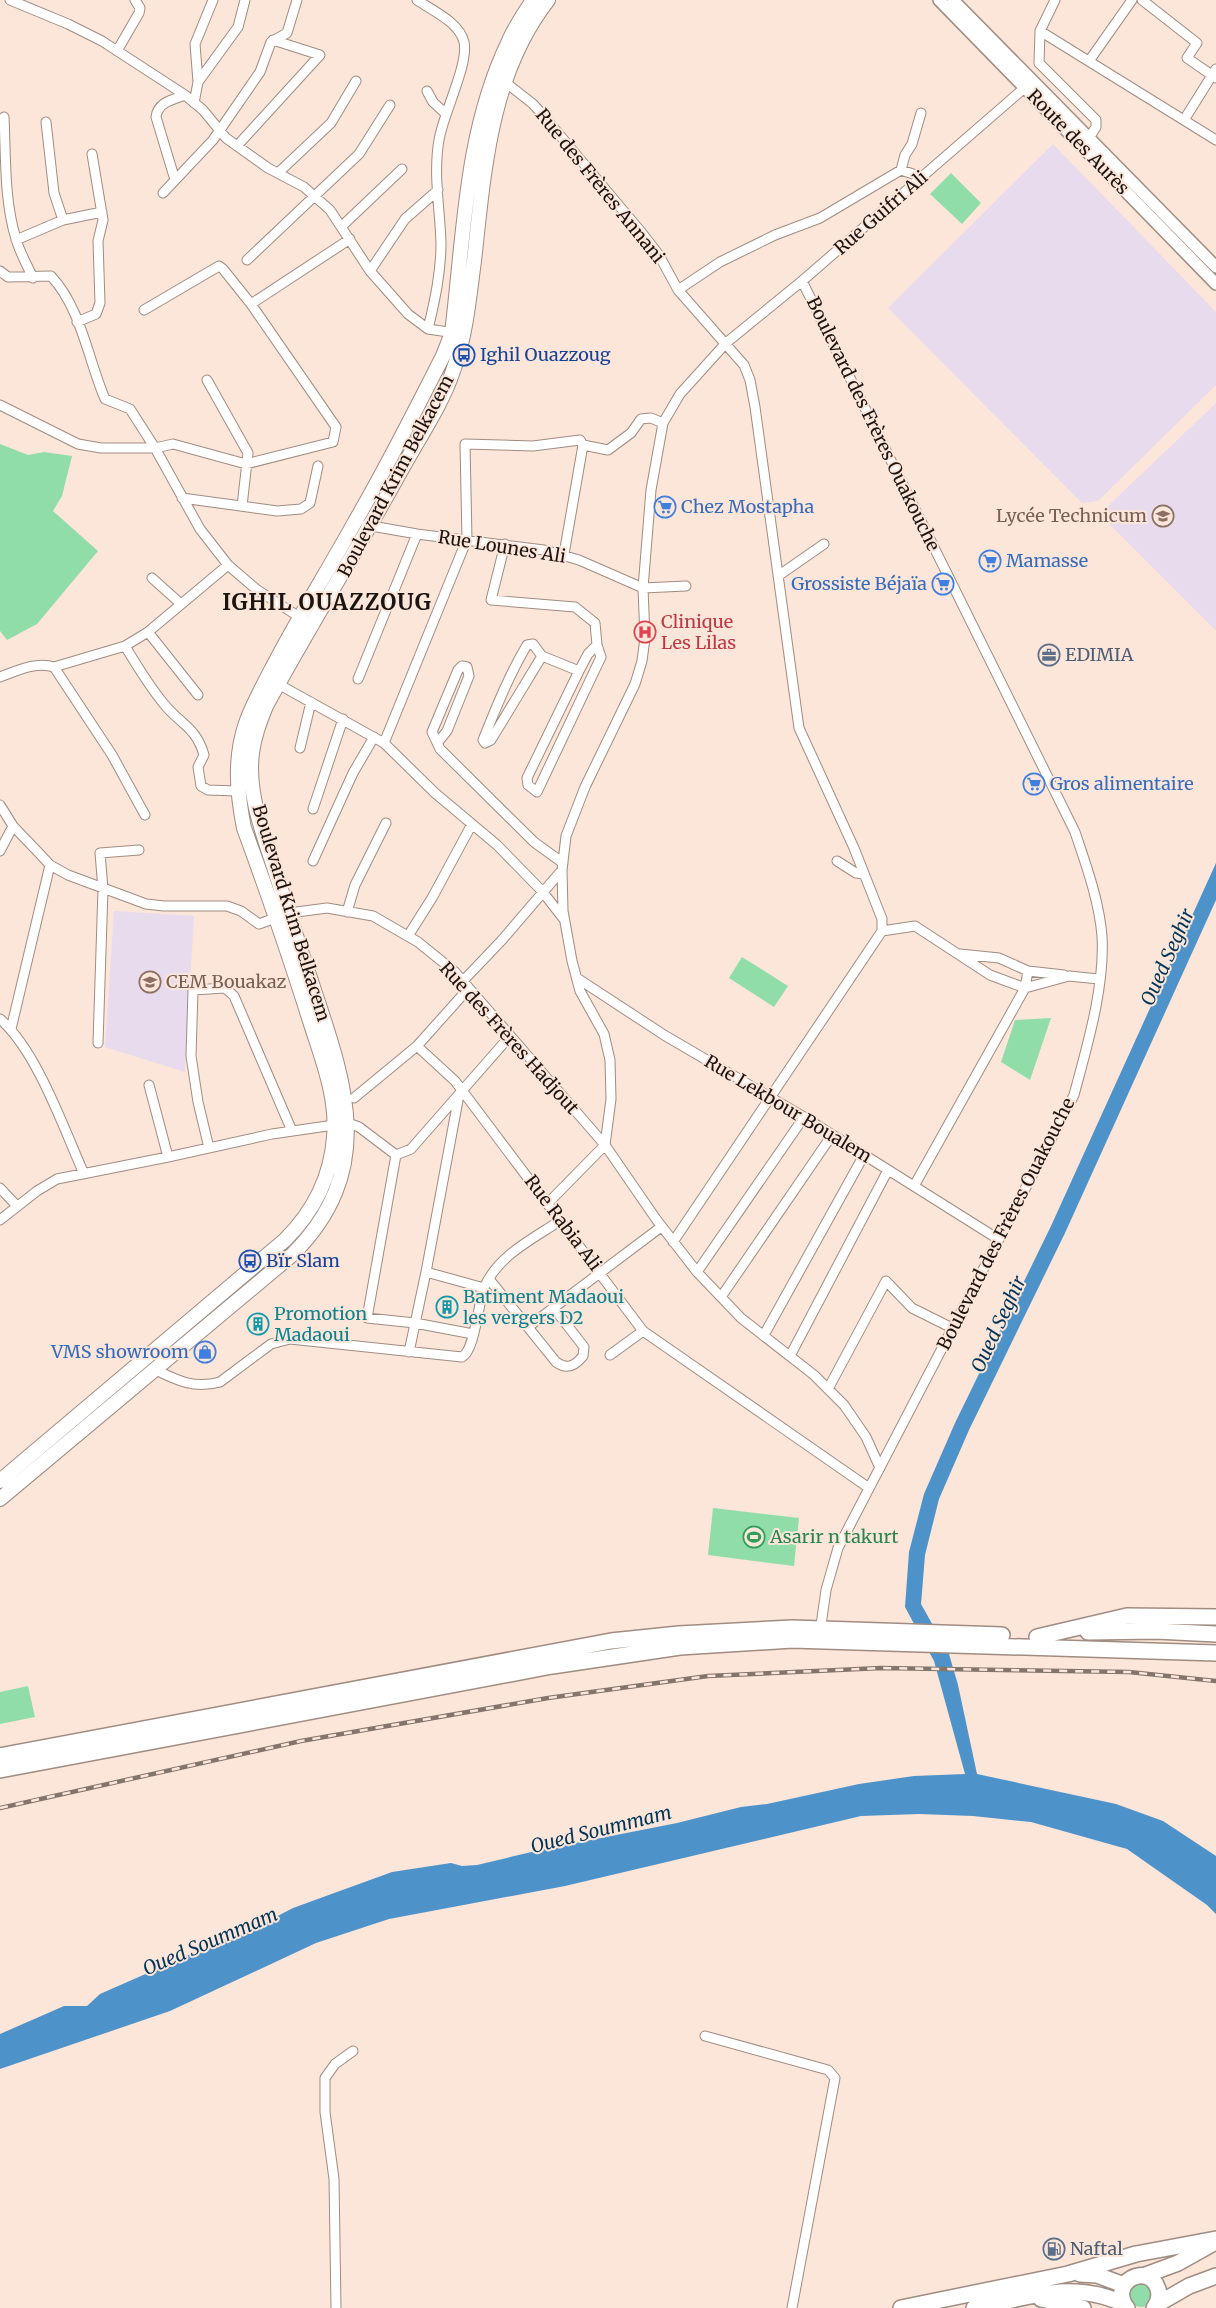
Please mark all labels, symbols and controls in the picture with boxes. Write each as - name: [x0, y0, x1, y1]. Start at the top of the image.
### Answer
- street label: Route des Aurès: [1022, 84, 1134, 199]
- street label: Rue des Frères Annani: [531, 104, 670, 268]
- street label: Rue Guifri Ali: [829, 166, 932, 260]
- street label: Boulevard des Frères Ouakouche: [802, 293, 945, 555]
- bus stop icon: Ighil Ouazzoug: [452, 343, 476, 367]
- place label: Ighil Ouazzoug: [480, 343, 611, 366]
- street label: Boulevard Krim Belkacem: [332, 371, 459, 581]
- supermarket icon: Chez Mostapha: [653, 495, 677, 519]
- place label: Chez Mostapha: [681, 495, 814, 518]
- place label: Lycée Technicum: [996, 504, 1147, 527]
- school or university icon: Lycée Technicum: [1151, 504, 1175, 528]
- street label: Rue Lounes Ali: [436, 525, 568, 568]
- supermarket icon: Mamasse: [978, 549, 1002, 573]
- place label: Mamasse: [1006, 549, 1088, 572]
- place label: Grossiste Béjaïa: [791, 572, 927, 595]
- supermarket icon: Grossiste Béjaïa: [931, 572, 955, 596]
- district label: IGHIL OUAZZOUG: [222, 588, 432, 616]
- place label: Clinique Les Lilas: [661, 610, 736, 654]
- hospital icon: Clinique Les Lilas: [633, 620, 657, 644]
- office icon: EDIMIA: [1037, 643, 1061, 667]
- place label: EDIMIA: [1065, 643, 1134, 666]
- supermarket icon: Gros alimentaire: [1022, 772, 1046, 796]
- place label: Gros alimentaire: [1050, 772, 1194, 795]
- street label: Boulevard Krim Belkacem: [248, 802, 335, 1024]
- water label: Oued Seghir: [1135, 904, 1199, 1009]
- street label: Rue des Frères Hadjout: [435, 957, 584, 1119]
- school or university icon: CEM Bouakaz: [138, 970, 162, 994]
- place label: CEM Bouakaz: [166, 970, 287, 993]
- street label: Rue Lekbour Boualem: [700, 1049, 876, 1168]
- street label: Boulevard des Frères Ouakouche: [932, 1094, 1079, 1354]
- street label: Rue Rabia Ali: [520, 1170, 607, 1275]
- bus stop icon: Bïr Slam: [238, 1249, 262, 1273]
- place label: Bïr Slam: [266, 1249, 340, 1272]
- water label: Oued Seghir: [965, 1272, 1031, 1376]
- place label: Batiment Madaoui les vergers D2: [463, 1285, 624, 1329]
- building icon: Batiment Madaoui les vergers D2: [435, 1295, 459, 1319]
- place label: Promotion Madaoui: [274, 1302, 367, 1346]
- building icon: Promotion Madaoui: [246, 1312, 270, 1336]
- place label: VMS showroom: [50, 1340, 189, 1363]
- shop icon: VMS showroom: [193, 1340, 217, 1364]
- sports icon: Asarir n takurt: [742, 1525, 766, 1549]
- place label: Asarir n takurt: [769, 1525, 899, 1548]
- water label: Oued Soummam: [528, 1800, 674, 1858]
- water label: Oued Soummam: [139, 1902, 281, 1980]
- fuel station icon: Naftal: [1042, 2237, 1066, 2261]
- place label: Naftal: [1070, 2237, 1123, 2260]

